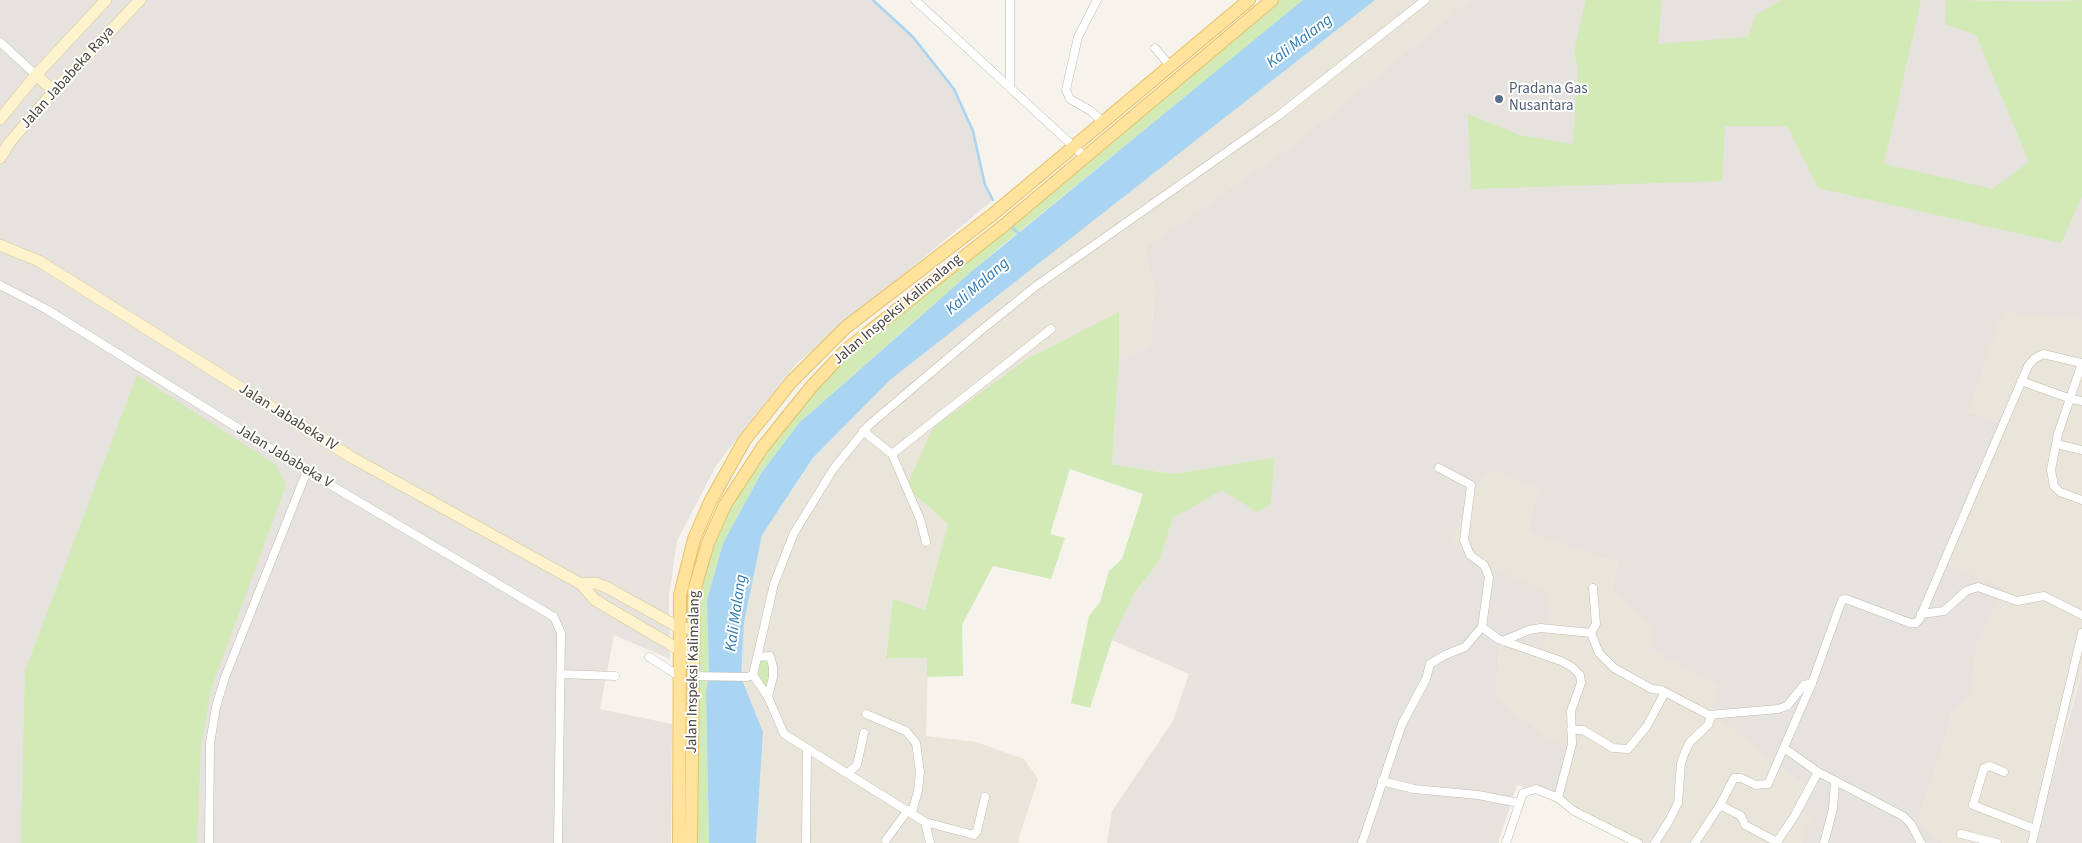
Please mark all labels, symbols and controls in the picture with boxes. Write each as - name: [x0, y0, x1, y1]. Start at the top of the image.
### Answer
- water label: Kali Malang: [1263, 11, 1337, 73]
- street label: Jalan Jababeka Raya: [17, 23, 119, 133]
- place label: Pradana Gas Nusantara: [1509, 81, 1588, 116]
- marker: Pradana Gas Nusantara: [1493, 93, 1505, 105]
- street label: Jalan Inspeksi Kalimalang: [830, 251, 966, 369]
- water label: Kali Malang: [942, 254, 1014, 320]
- street label: Jalan Jababeka IV: [235, 380, 341, 456]
- street label: Jalan Jababeka V: [233, 421, 335, 493]
- water label: Kali Malang: [722, 573, 752, 653]
- street label: Jalan Inspeksi Kalimalang: [684, 590, 704, 754]

